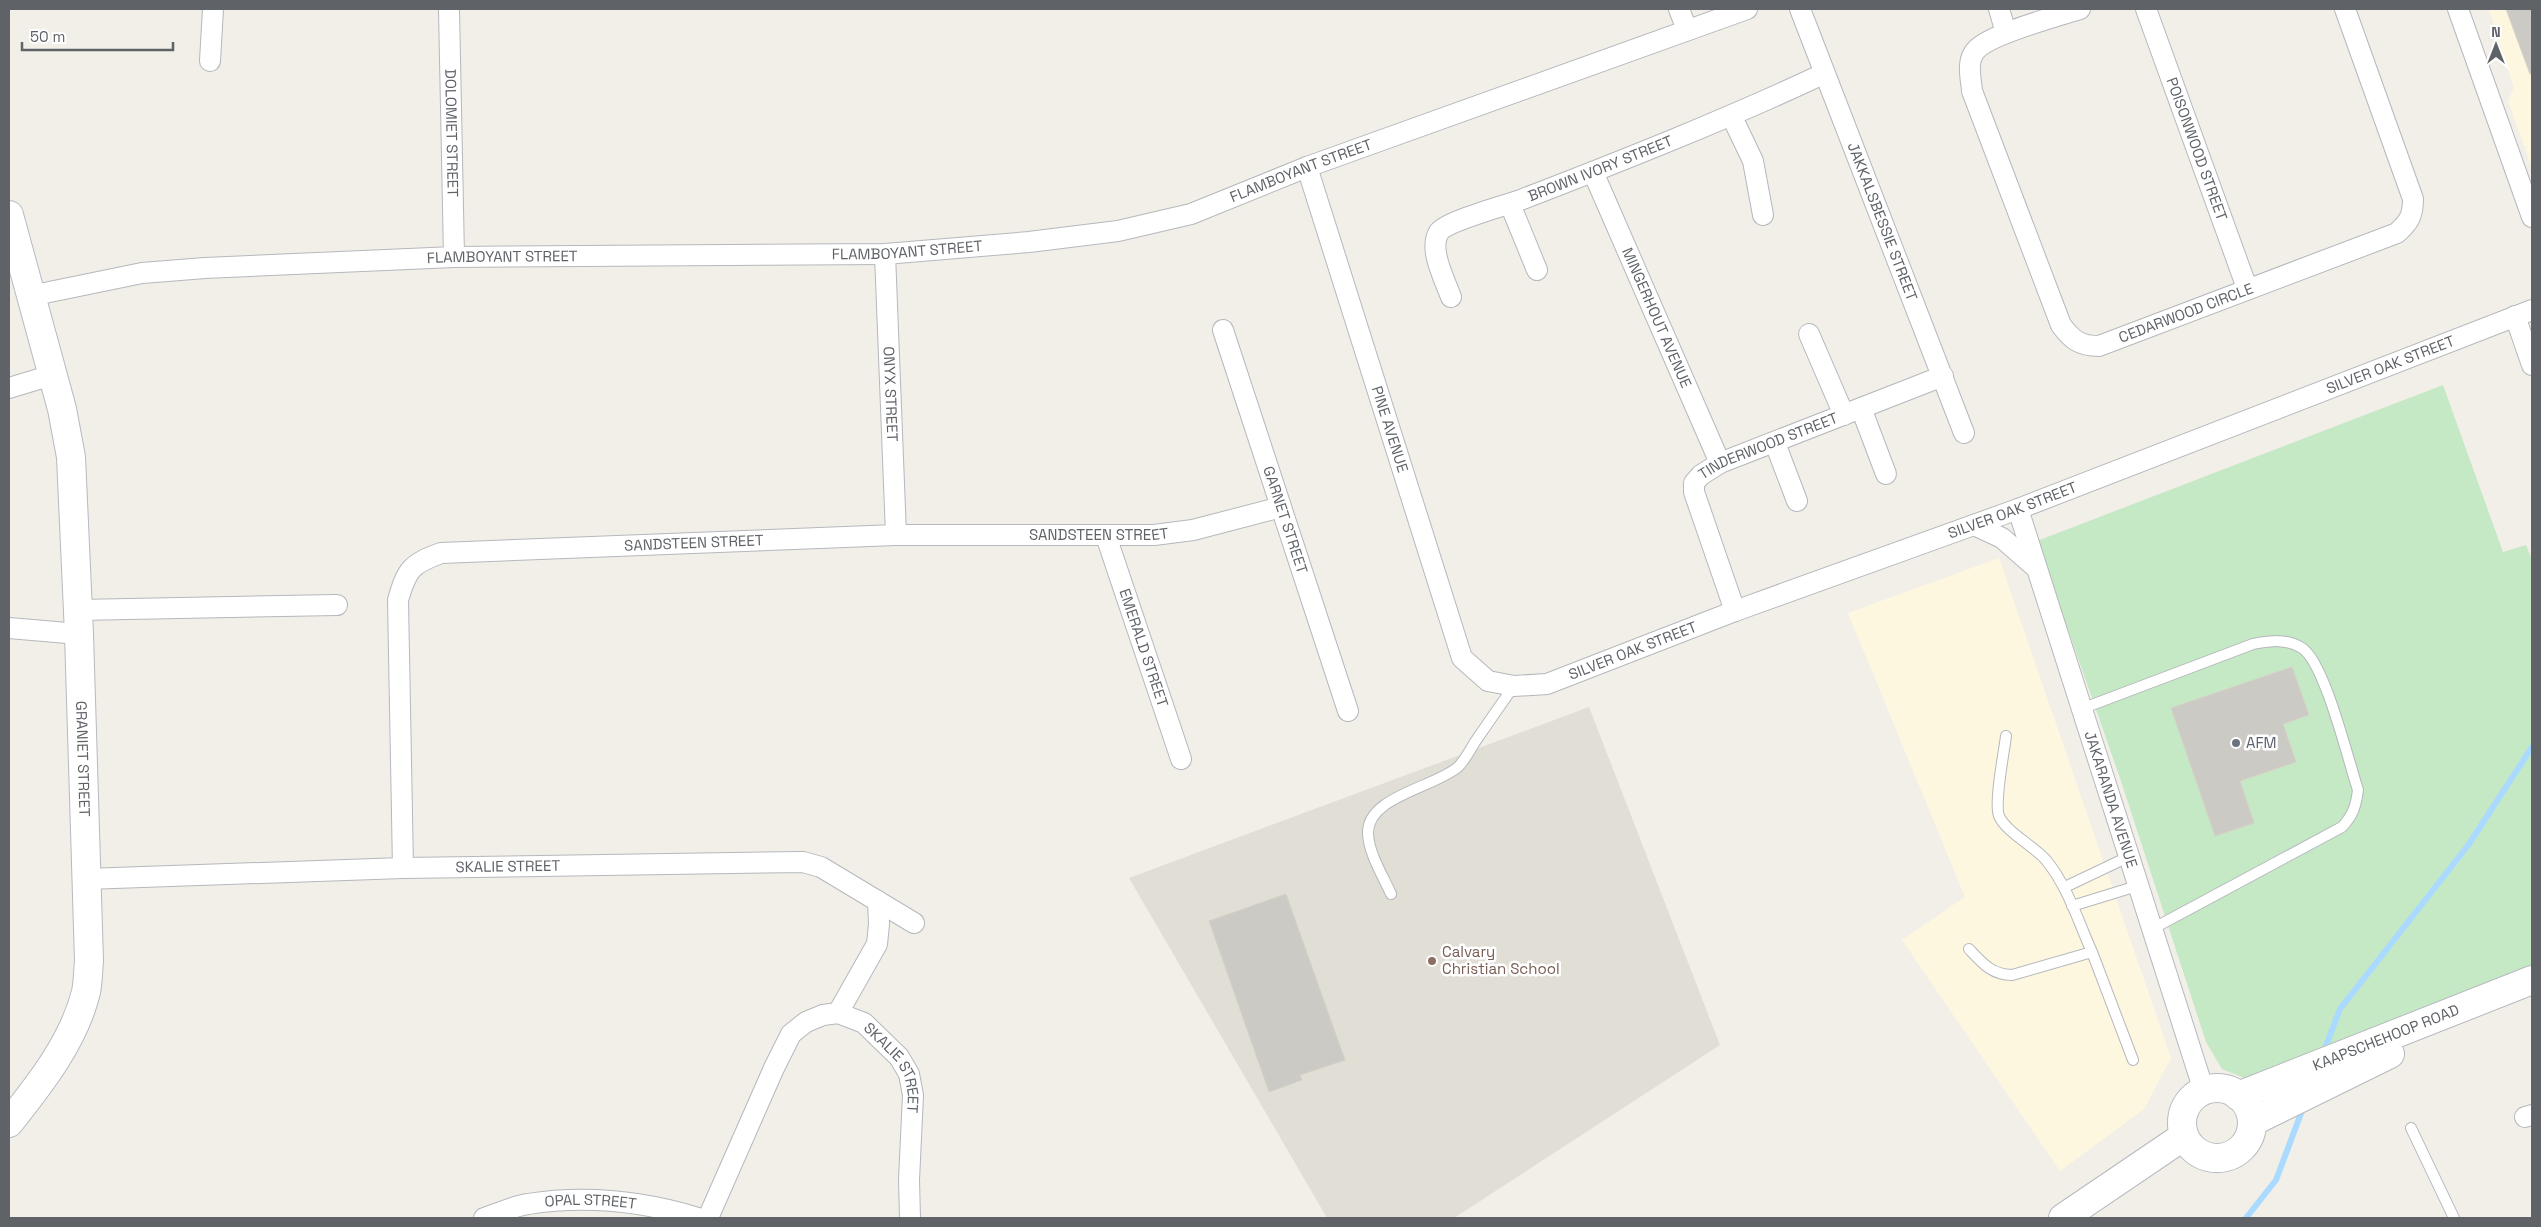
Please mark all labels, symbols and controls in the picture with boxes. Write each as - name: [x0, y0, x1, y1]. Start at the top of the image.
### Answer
- scale bar: [22, 20, 174, 52]
- north arrow: [2471, 20, 2521, 70]
- text: N: [2491, 23, 2501, 41]
- text: 50 m: [30, 27, 65, 46]
- street label: DOLOMIET STREET: [441, 69, 463, 197]
- street label: POISONWOOD STREET: [2163, 75, 2232, 223]
- street label: BROWN IVORY STREET: [1525, 131, 1675, 205]
- street label: FLAMBOYANT STREET: [1227, 134, 1375, 206]
- street label: JAKKALSBESSIE STREET: [1843, 139, 1922, 304]
- street label: FLAMBOYANT STREET: [832, 236, 983, 263]
- street label: MINGERHOUT AVENUE: [1618, 244, 1696, 391]
- street label: FLAMBOYANT STREET: [426, 246, 578, 267]
- street label: CEDARWOOD CIRCLE: [2116, 278, 2256, 347]
- street label: SILVER OAK STREET: [2323, 331, 2457, 398]
- street label: ONYX STREET: [880, 346, 902, 442]
- street label: PINE AVENUE: [1368, 384, 1413, 475]
- street label: TINDERWOOD STREET: [1695, 408, 1841, 483]
- street label: GARNET STREET: [1259, 464, 1312, 576]
- street label: SILVER OAK STREET: [1945, 477, 2080, 542]
- street label: SANDSTEEN STREET: [1029, 523, 1170, 544]
- street label: SANDSTEEN STREET: [624, 530, 764, 555]
- street label: EMERALD STREET: [1115, 586, 1173, 709]
- street label: SILVER OAK STREET: [1566, 617, 1700, 684]
- street label: GRANIET STREET: [72, 701, 95, 817]
- street label: JAKARANDA AVENUE: [2081, 728, 2142, 870]
- place label: AFM: [2246, 733, 2277, 752]
- marker: AFM: [2230, 737, 2242, 749]
- street label: SKALIE STREET: [455, 856, 560, 876]
- place label: Calvary Christian School: [1442, 942, 1560, 978]
- marker: Calvary Christian School: [1426, 955, 1438, 967]
- street label: KAAPSCHEHOOP ROAD: [2310, 1000, 2462, 1075]
- street label: SKALIE STREET: [860, 1018, 923, 1114]
- street label: OPAL STREET: [544, 1190, 638, 1213]

